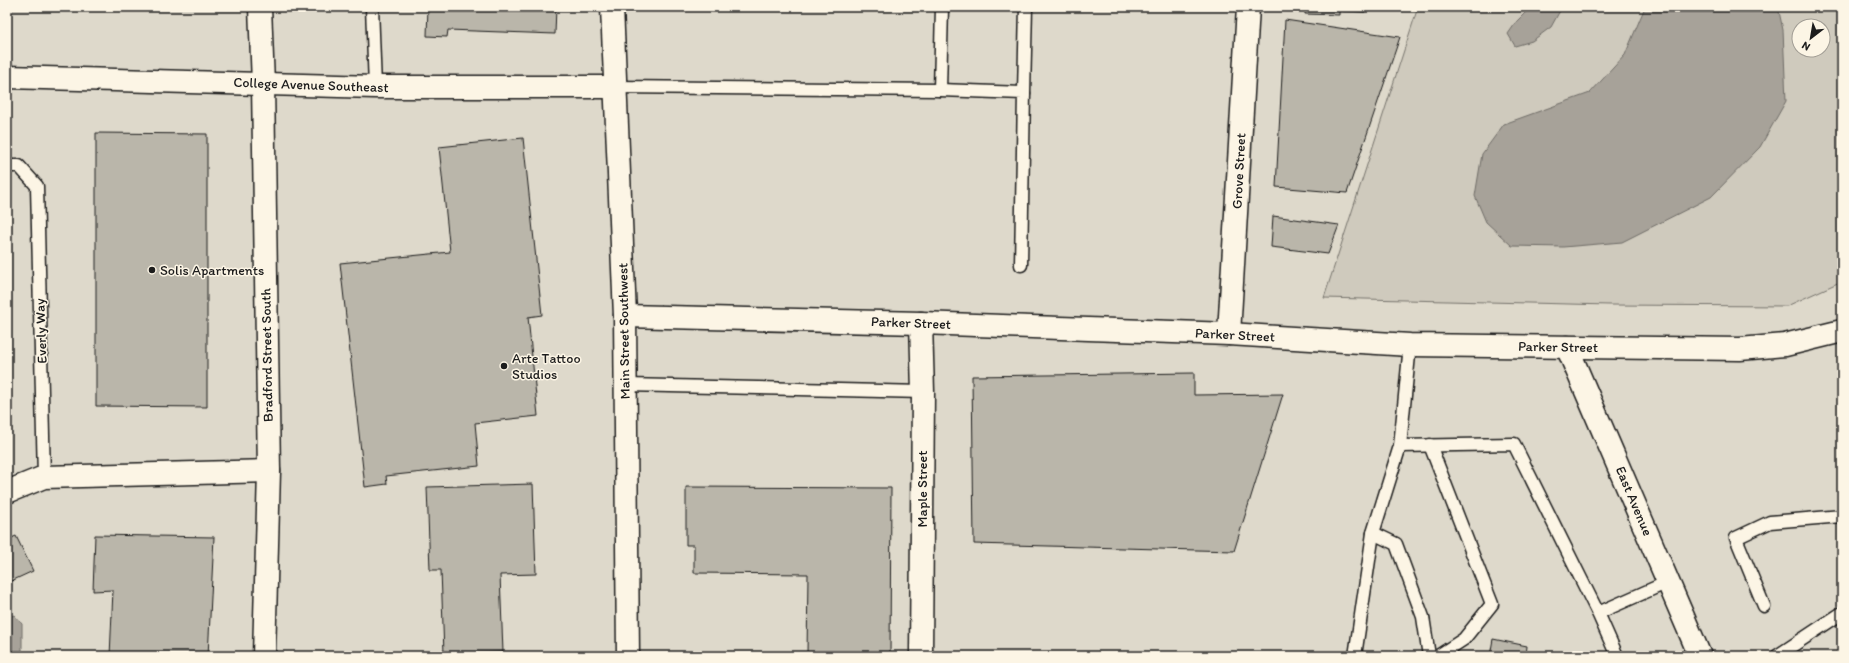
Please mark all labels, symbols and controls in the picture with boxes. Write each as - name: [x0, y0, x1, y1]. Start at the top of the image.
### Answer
- north arrow: [1791, 18, 1831, 58]
- text: N: [1800, 39, 1813, 54]
- street label: College Avenue Southeast: [233, 74, 389, 96]
- street label: Grove Street: [1229, 133, 1249, 209]
- place label: Solis Apartments: [160, 262, 264, 279]
- street label: Main Street Southwest: [614, 263, 634, 399]
- marker: Solis Apartments: [147, 265, 157, 275]
- street label: Bradford Street South: [257, 287, 277, 422]
- street label: Everly Way: [31, 298, 51, 364]
- street label: Parker Street: [871, 313, 951, 333]
- street label: Parker Street: [1195, 324, 1275, 346]
- street label: Parker Street: [1518, 338, 1598, 356]
- place label: Arte Tattoo Studios: [512, 350, 581, 383]
- marker: Arte Tattoo Studios: [499, 361, 509, 371]
- street label: Maple Street: [914, 451, 931, 527]
- street label: East Avenue: [1612, 464, 1656, 539]

